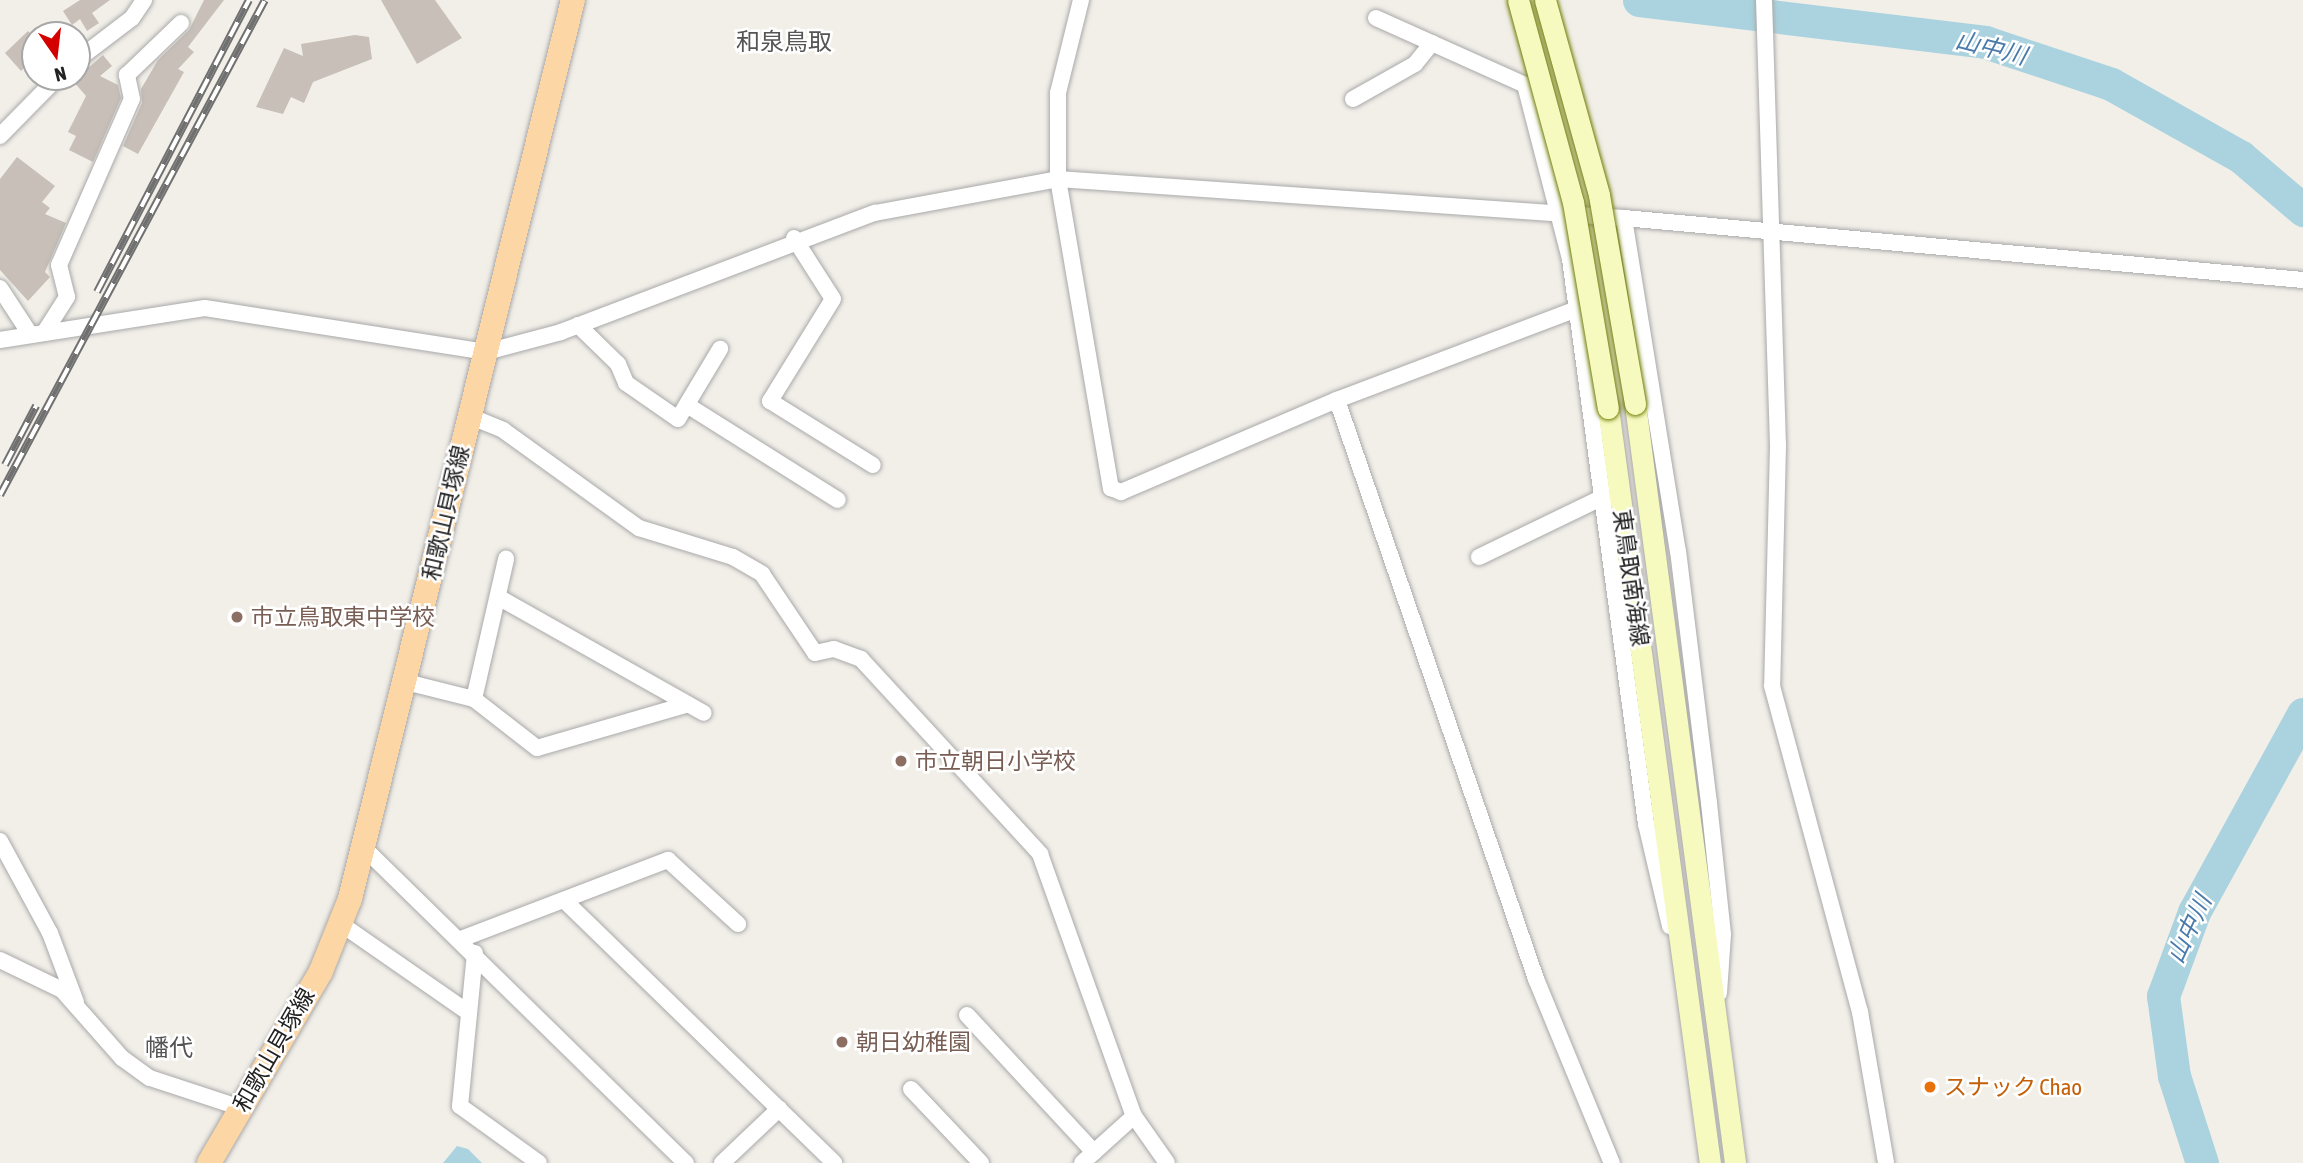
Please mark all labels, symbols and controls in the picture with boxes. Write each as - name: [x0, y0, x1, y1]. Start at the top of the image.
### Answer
- north arrow: [21, 21, 91, 91]
- water label: 山中川: [1953, 25, 2029, 71]
- district label: 和泉鳥取: [736, 28, 832, 56]
- text: N: [52, 62, 69, 86]
- street label: 和歌山貝塚線: [417, 443, 475, 583]
- street label: 東鳥取南海線: [1608, 508, 1654, 648]
- place label: 市立鳥取東中学校: [251, 603, 435, 631]
- marker: 市立鳥取東中学校: [229, 609, 245, 625]
- place label: 市立朝日小学校: [915, 747, 1076, 775]
- marker: 市立朝日小学校: [893, 753, 909, 769]
- water label: 山中川: [2161, 890, 2217, 968]
- street label: 和歌山貝塚線: [228, 983, 320, 1117]
- place label: 朝日幼稚園: [856, 1028, 971, 1056]
- district label: 幡代: [145, 1034, 193, 1062]
- marker: 朝日幼稚園: [834, 1034, 850, 1050]
- place label: スナック Chao: [1944, 1073, 2082, 1101]
- marker: スナック Chao: [1922, 1079, 1938, 1095]

